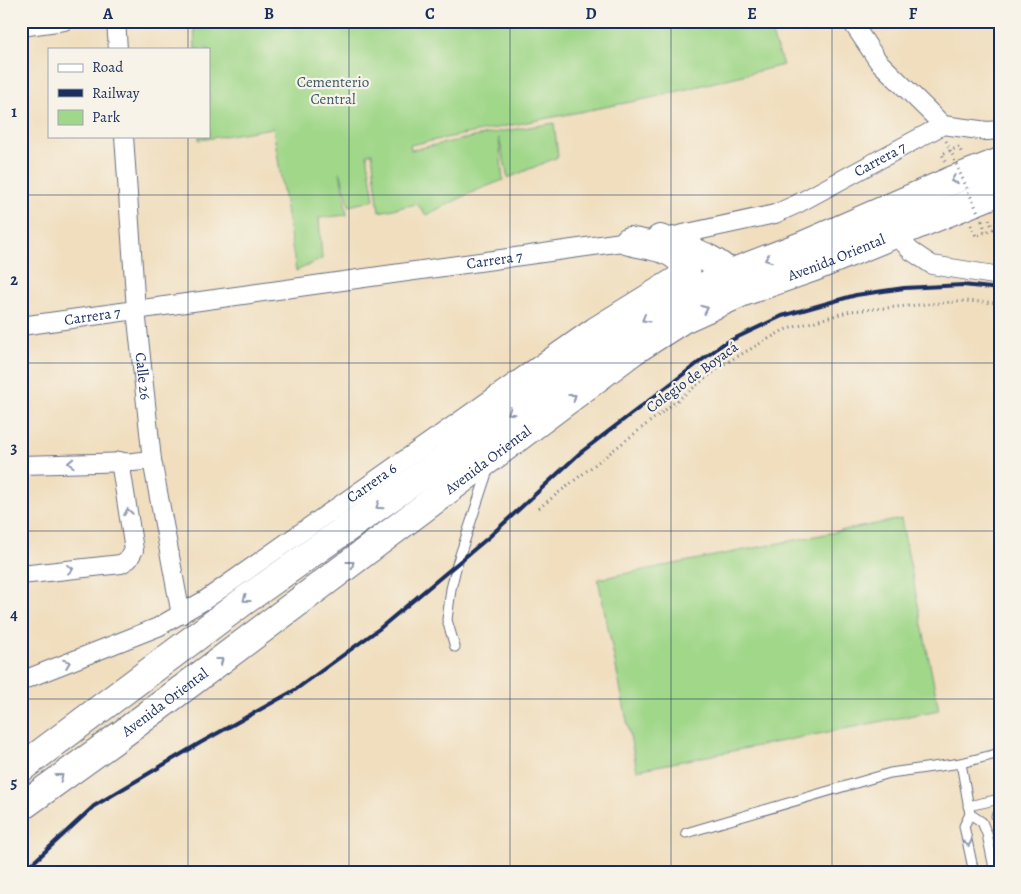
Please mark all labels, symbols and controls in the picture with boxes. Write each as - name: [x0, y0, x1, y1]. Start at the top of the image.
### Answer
- text: A: [102, 3, 114, 25]
- text: B: [264, 3, 274, 25]
- text: C: [425, 3, 435, 25]
- text: D: [585, 3, 597, 25]
- text: E: [747, 3, 757, 25]
- text: F: [909, 3, 918, 25]
- legend: [48, 48, 210, 138]
- text: Road: [92, 57, 124, 77]
- park label: Cementerio Central: [297, 72, 369, 109]
- text: Railway: [92, 83, 140, 103]
- text: 1: [11, 101, 17, 123]
- text: Park: [92, 107, 121, 127]
- street label: Carrera 7: [850, 137, 910, 181]
- one-way arrow: [950, 173, 959, 184]
- street label: Avenida Oriental: [784, 229, 888, 286]
- street label: Carrera 7: [465, 246, 524, 274]
- one-way arrow: [764, 253, 773, 263]
- text: 2: [10, 269, 18, 291]
- street label: Carrera 7: [63, 302, 122, 330]
- one-way arrow: [700, 305, 709, 316]
- one-way arrow: [641, 313, 650, 323]
- street label: Colegio de Boyacá: [642, 337, 742, 417]
- street label: Calle 26: [131, 352, 156, 401]
- one-way arrow: [567, 394, 577, 403]
- one-way arrow: [508, 406, 517, 415]
- street label: Avenida Oriental: [440, 421, 536, 499]
- text: 3: [11, 437, 18, 459]
- one-way arrow: [67, 458, 74, 468]
- street label: Carrera 6: [342, 458, 401, 507]
- one-way arrow: [376, 500, 385, 508]
- one-way arrow: [123, 508, 134, 516]
- one-way arrow: [345, 561, 354, 569]
- one-way arrow: [66, 564, 74, 575]
- one-way arrow: [243, 594, 252, 602]
- text: 4: [10, 604, 18, 626]
- one-way arrow: [214, 658, 224, 667]
- one-way arrow: [62, 659, 71, 669]
- street label: Avenida Oriental: [117, 663, 212, 742]
- text: 5: [11, 772, 18, 794]
- one-way arrow: [54, 775, 63, 783]
- one-way arrow: [962, 838, 973, 847]

